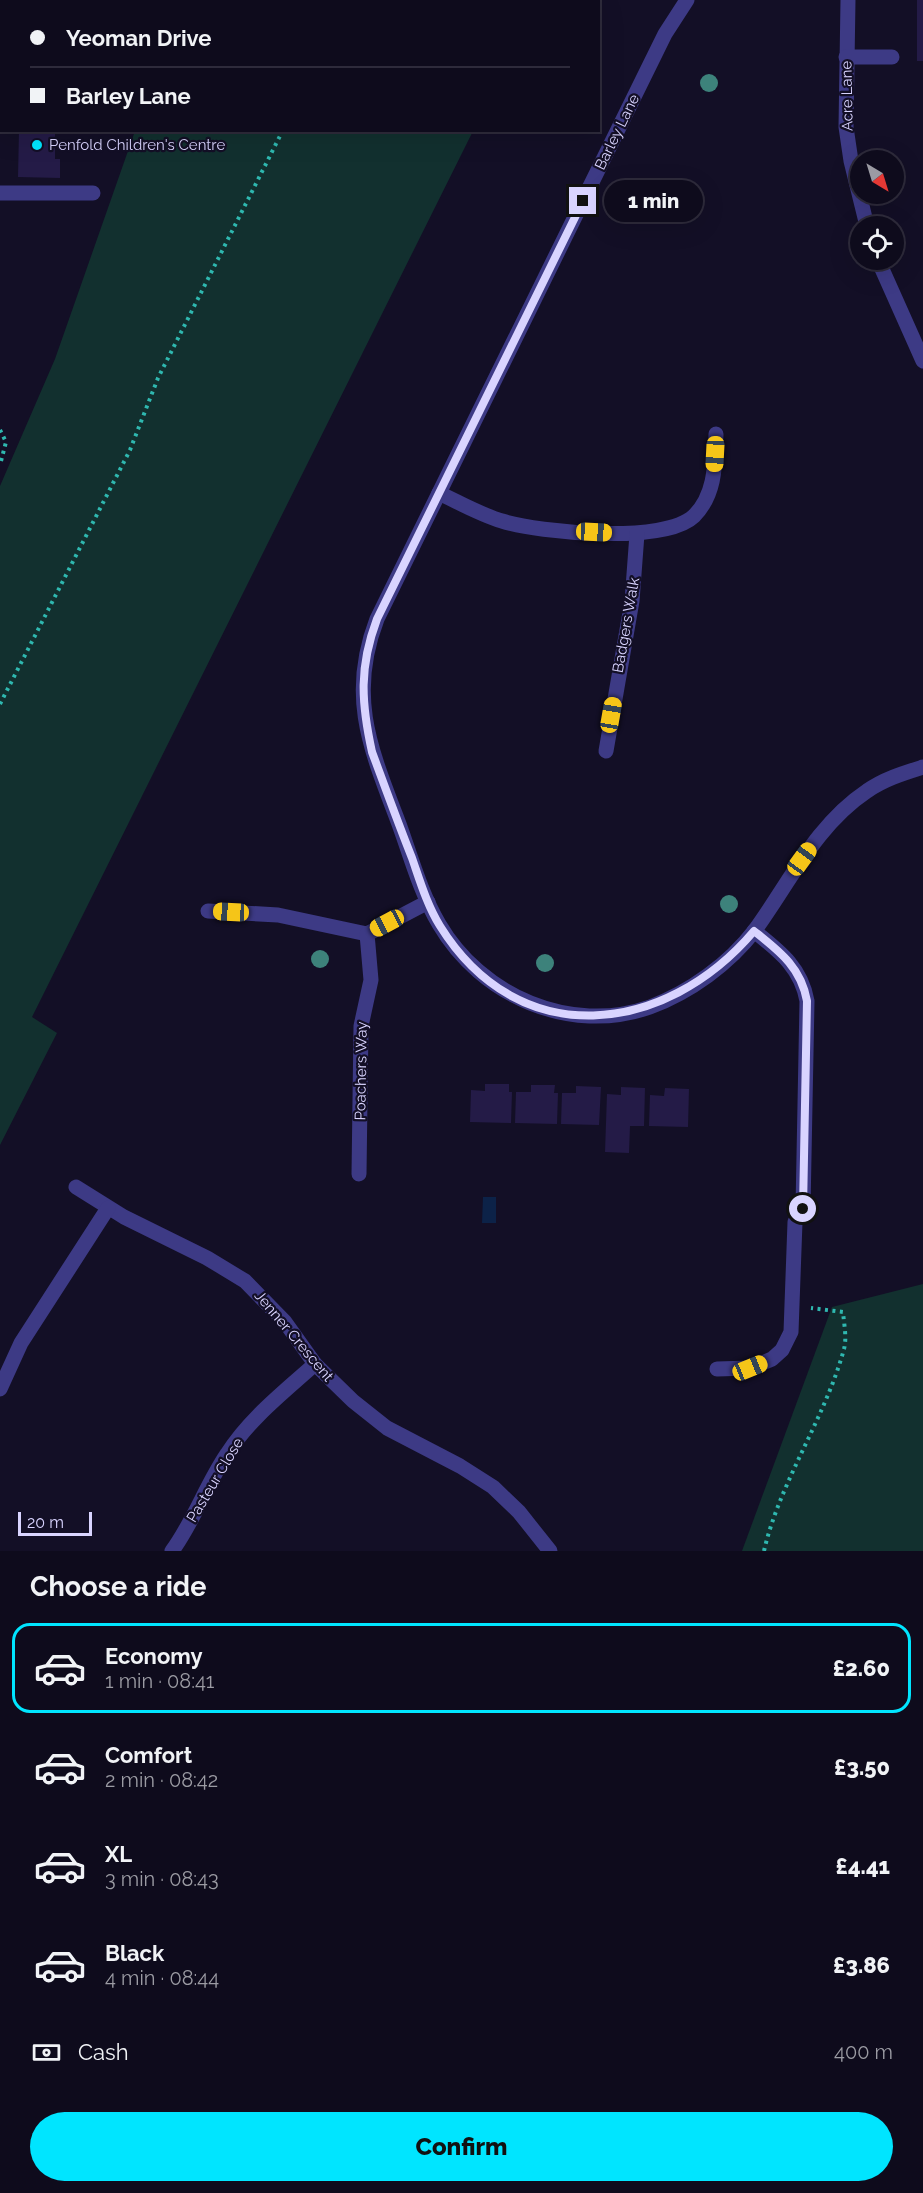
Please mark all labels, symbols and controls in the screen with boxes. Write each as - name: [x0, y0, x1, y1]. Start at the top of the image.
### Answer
- text: Yeoman Drive: [66, 25, 211, 51]
- street label: Acre Lane: [837, 61, 857, 131]
- text: Barley Lane: [66, 83, 191, 109]
- street label: Barley Lane: [591, 91, 643, 173]
- place label: Penfold Children's Centre: [49, 136, 225, 154]
- marker: Penfold Children's Centre: [30, 138, 44, 152]
- north arrow: [850, 150, 904, 204]
- map controls: [850, 150, 904, 270]
- callout: 1 min: [604, 180, 703, 222]
- route end: [569, 187, 596, 214]
- text: 1 min: [628, 189, 679, 213]
- button: locate: [850, 216, 904, 270]
- car: [705, 436, 725, 472]
- car: [576, 522, 612, 542]
- street label: Badgers Walk: [609, 576, 643, 674]
- car: [599, 696, 623, 734]
- car: [784, 839, 820, 879]
- car: [213, 902, 249, 922]
- car: [367, 907, 407, 939]
- street label: Poachers Way: [351, 1021, 371, 1121]
- route start: [789, 1195, 816, 1222]
- street label: Jenner Crescent: [251, 1287, 337, 1385]
- car: [730, 1353, 770, 1383]
- street label: Pasteur Close: [183, 1434, 247, 1526]
- scale bar: [18, 1509, 92, 1536]
- text: 20 m: [27, 1513, 64, 1532]
- text: Choose a ride: [30, 1571, 206, 1602]
- icon: car: [33, 1641, 87, 1695]
- text: Economy: [105, 1643, 203, 1669]
- text: £2.60: [833, 1655, 890, 1681]
- text: 1 min · 08:41: [105, 1669, 214, 1693]
- icon: car: [33, 1740, 87, 1794]
- text: Comfort: [105, 1742, 192, 1768]
- text: £3.50: [834, 1754, 890, 1780]
- text: 2 min · 08:42: [105, 1768, 218, 1792]
- icon: car: [33, 1839, 87, 1893]
- text: XL: [105, 1841, 132, 1867]
- text: £4.41: [836, 1853, 890, 1879]
- text: 3 min · 08:43: [105, 1867, 219, 1891]
- icon: car: [33, 1938, 87, 1992]
- text: Black: [105, 1940, 164, 1966]
- text: £3.86: [833, 1952, 890, 1978]
- text: 4 min · 08:44: [105, 1966, 219, 1990]
- icon: cash: [30, 2036, 63, 2069]
- text: Cash: [78, 2039, 129, 2065]
- text: 400 m: [834, 2040, 893, 2064]
- button: Confirm: [30, 2112, 893, 2181]

